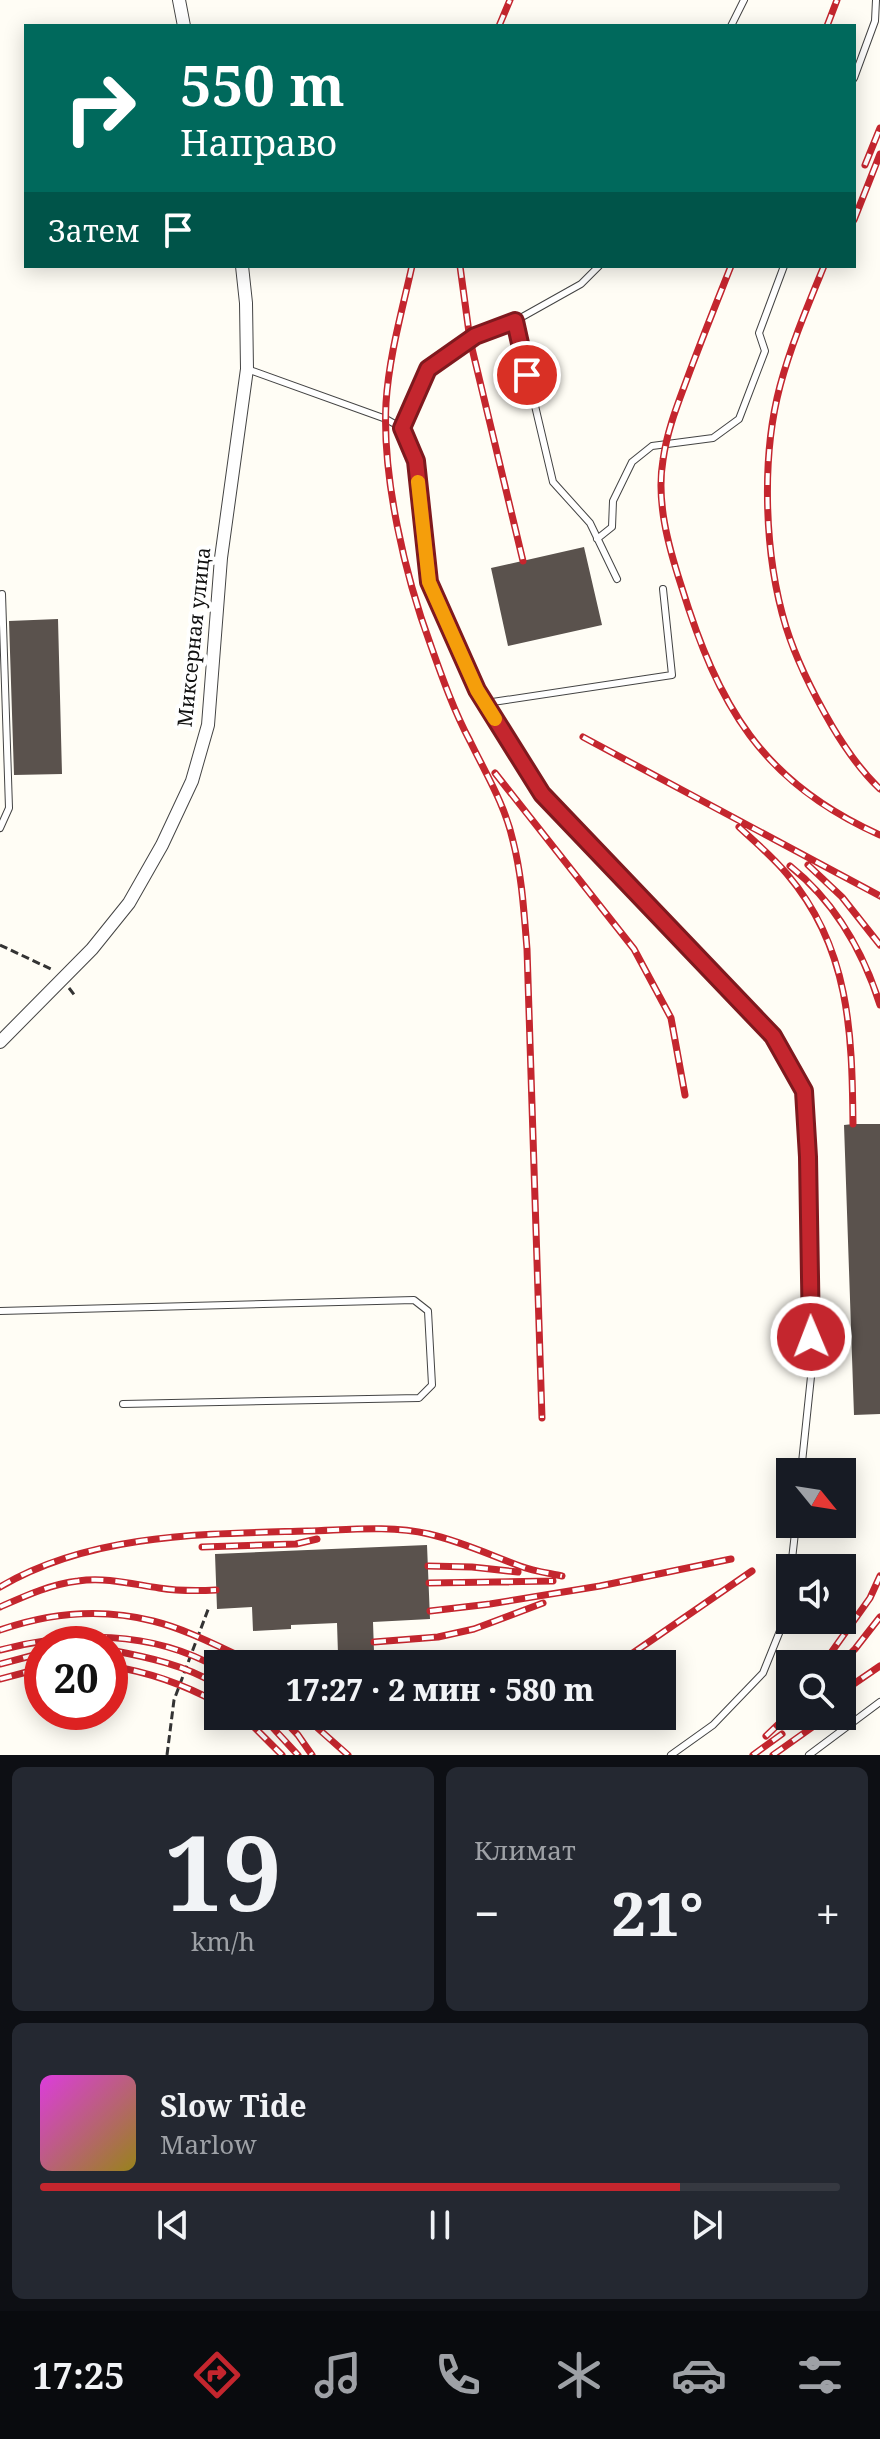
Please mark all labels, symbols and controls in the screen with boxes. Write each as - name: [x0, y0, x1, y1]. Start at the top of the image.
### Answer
- text: 550 m: [180, 46, 345, 122]
- icon: right: [48, 56, 152, 160]
- text: Направо: [180, 118, 337, 167]
- icon: arrive: [156, 208, 200, 252]
- text: Затем: [48, 210, 140, 251]
- pin: [493, 341, 561, 409]
- icon: arrive: [505, 353, 549, 397]
- street label: Миксерная улица: [171, 546, 216, 728]
- position arrow: [769, 1295, 853, 1379]
- north arrow: [776, 1458, 856, 1538]
- map controls: [776, 1458, 856, 1730]
- button: sound: [776, 1554, 856, 1634]
- speed limit sign: 20: [24, 1626, 128, 1730]
- button: search: [776, 1650, 856, 1730]
- text: 17:27 · 2 мин · 580 m: [286, 1669, 594, 1710]
- text: 19: [164, 1800, 282, 1941]
- text: Климат: [474, 1832, 576, 1868]
- text: 21°: [611, 1872, 703, 1954]
- text: −: [474, 1883, 499, 1943]
- text: +: [815, 1883, 840, 1943]
- text: km/h: [191, 1923, 255, 1959]
- text: Slow Tide: [160, 2085, 307, 2126]
- text: Marlow: [160, 2126, 257, 2162]
- icon: previous: [151, 2203, 195, 2247]
- icon: pause: [418, 2203, 462, 2247]
- icon: next: [685, 2203, 729, 2247]
- icon: directions: [189, 2347, 245, 2403]
- icon: music: [310, 2347, 366, 2403]
- icon: phone: [430, 2347, 486, 2403]
- icon: climate: [551, 2347, 607, 2403]
- icon: car: [671, 2347, 727, 2403]
- icon: filters: [792, 2347, 848, 2403]
- text: 17:25: [32, 2351, 125, 2400]

